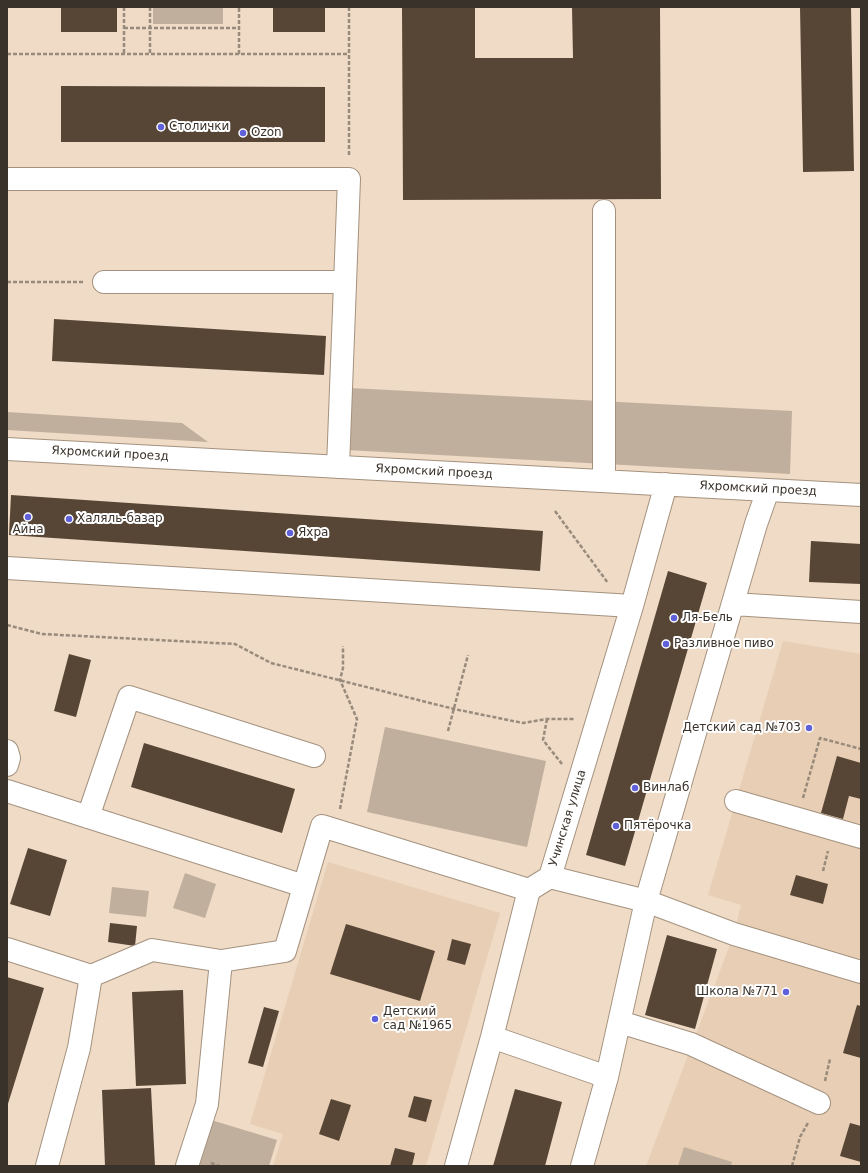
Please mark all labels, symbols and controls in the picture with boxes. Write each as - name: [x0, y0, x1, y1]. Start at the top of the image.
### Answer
- place label: Столички: [169, 120, 229, 134]
- marker: Столички: [156, 122, 166, 132]
- place label: Ozon: [251, 126, 282, 140]
- marker: Ozon: [238, 128, 248, 138]
- street label: Яхромский проезд: [51, 444, 169, 464]
- street label: Яхромский проезд: [375, 462, 493, 482]
- street label: Яхромский проезд: [699, 479, 817, 499]
- marker: Айна: [23, 512, 33, 522]
- place label: Халяль-базар: [77, 512, 163, 526]
- marker: Халяль-базар: [64, 514, 74, 524]
- place label: Айна: [12, 523, 44, 537]
- place label: Яхра: [298, 526, 328, 540]
- marker: Яхра: [285, 528, 295, 538]
- place label: Ля-Бель: [682, 611, 733, 625]
- marker: Ля-Бель: [669, 613, 679, 623]
- place label: Разливное пиво: [674, 637, 774, 651]
- marker: Разливное пиво: [661, 639, 671, 649]
- place label: Детский сад №703: [683, 721, 801, 735]
- marker: Детский сад №703: [804, 723, 814, 733]
- street label: Учинская улица: [546, 768, 590, 868]
- place label: Винлаб: [643, 781, 689, 795]
- marker: Винлаб: [630, 783, 640, 793]
- place label: Пятёрочка: [624, 819, 691, 833]
- marker: Пятёрочка: [611, 821, 621, 831]
- place label: Школа №771: [696, 985, 778, 999]
- marker: Школа №771: [781, 987, 791, 997]
- place label: Детский сад №1965: [383, 1005, 452, 1033]
- marker: Детский сад №1965: [370, 1014, 380, 1024]

